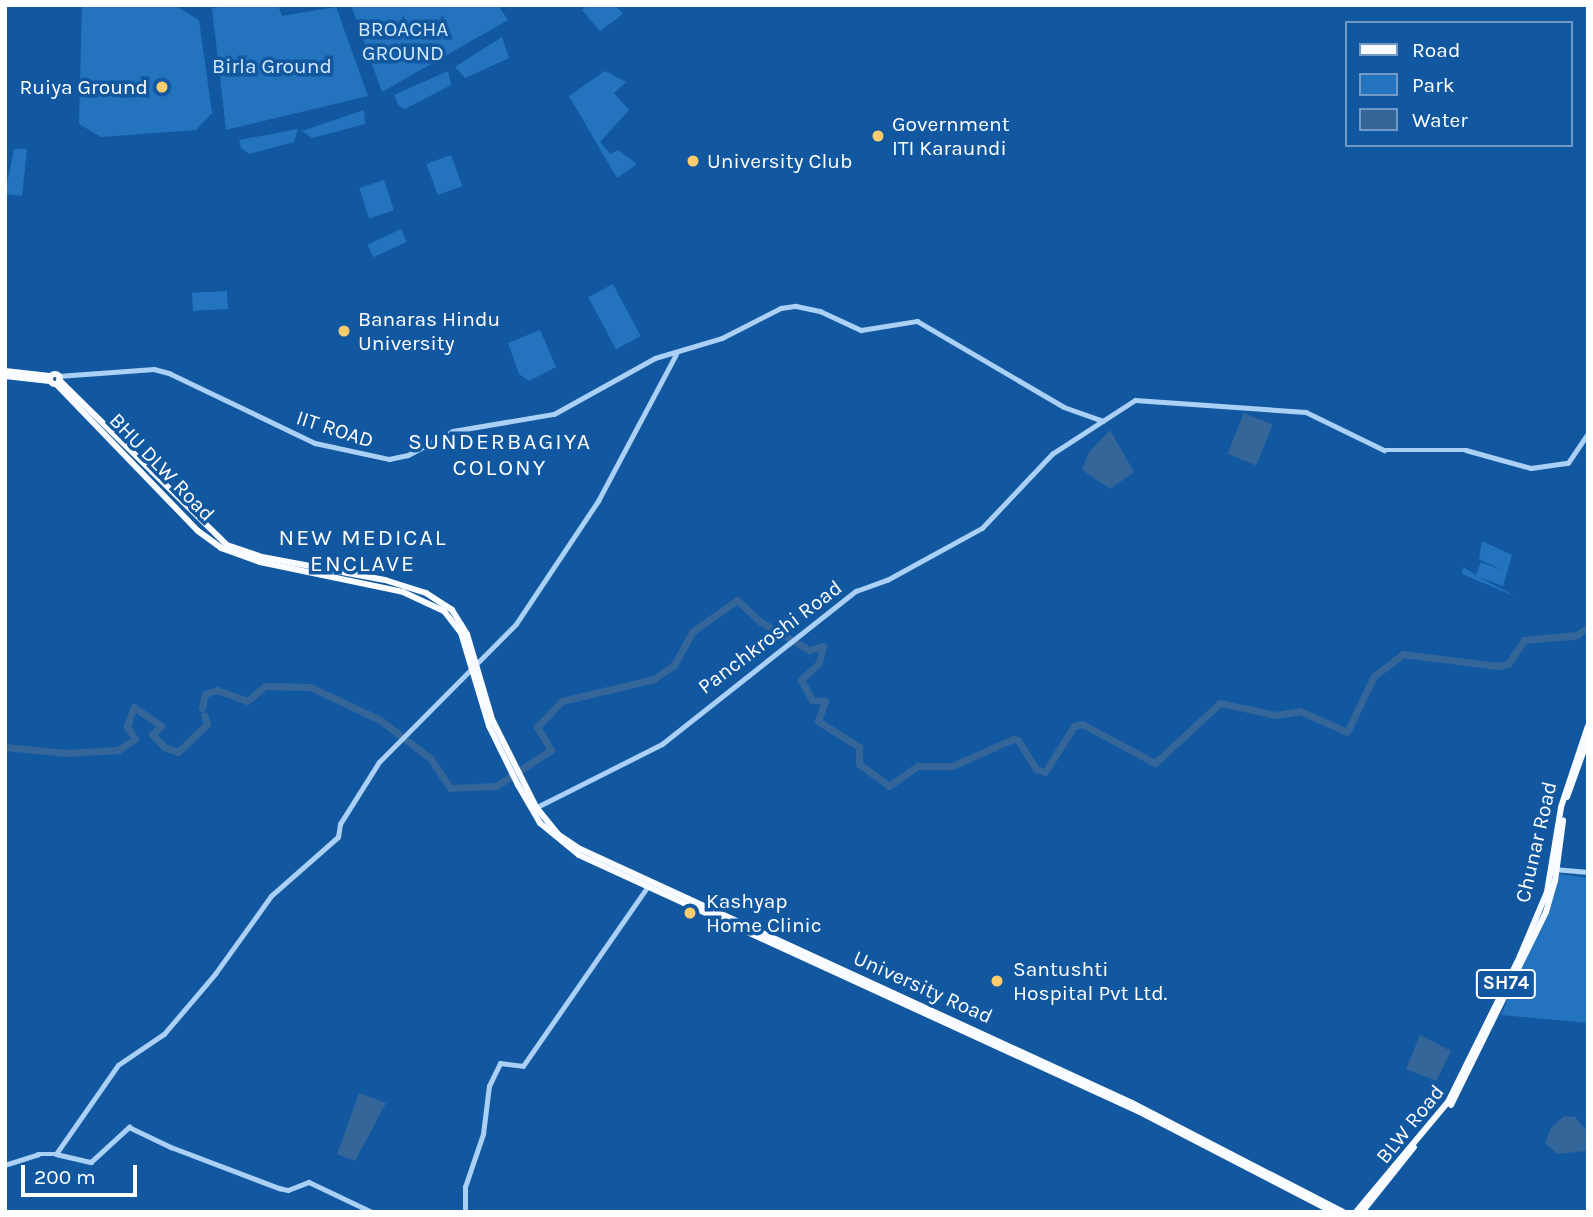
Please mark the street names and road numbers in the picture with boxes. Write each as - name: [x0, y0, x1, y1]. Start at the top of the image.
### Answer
- street label: IIT ROAD: [293, 405, 377, 453]
- street label: BHU DLW Road: [104, 408, 220, 526]
- street label: Panchkroshi Road: [693, 575, 847, 699]
- street label: Chunar Road: [1510, 779, 1562, 905]
- street label: University Road: [849, 945, 997, 1029]
- road number: SH74: [1474, 968, 1538, 1000]
- street label: BLW Road: [1371, 1079, 1449, 1169]

